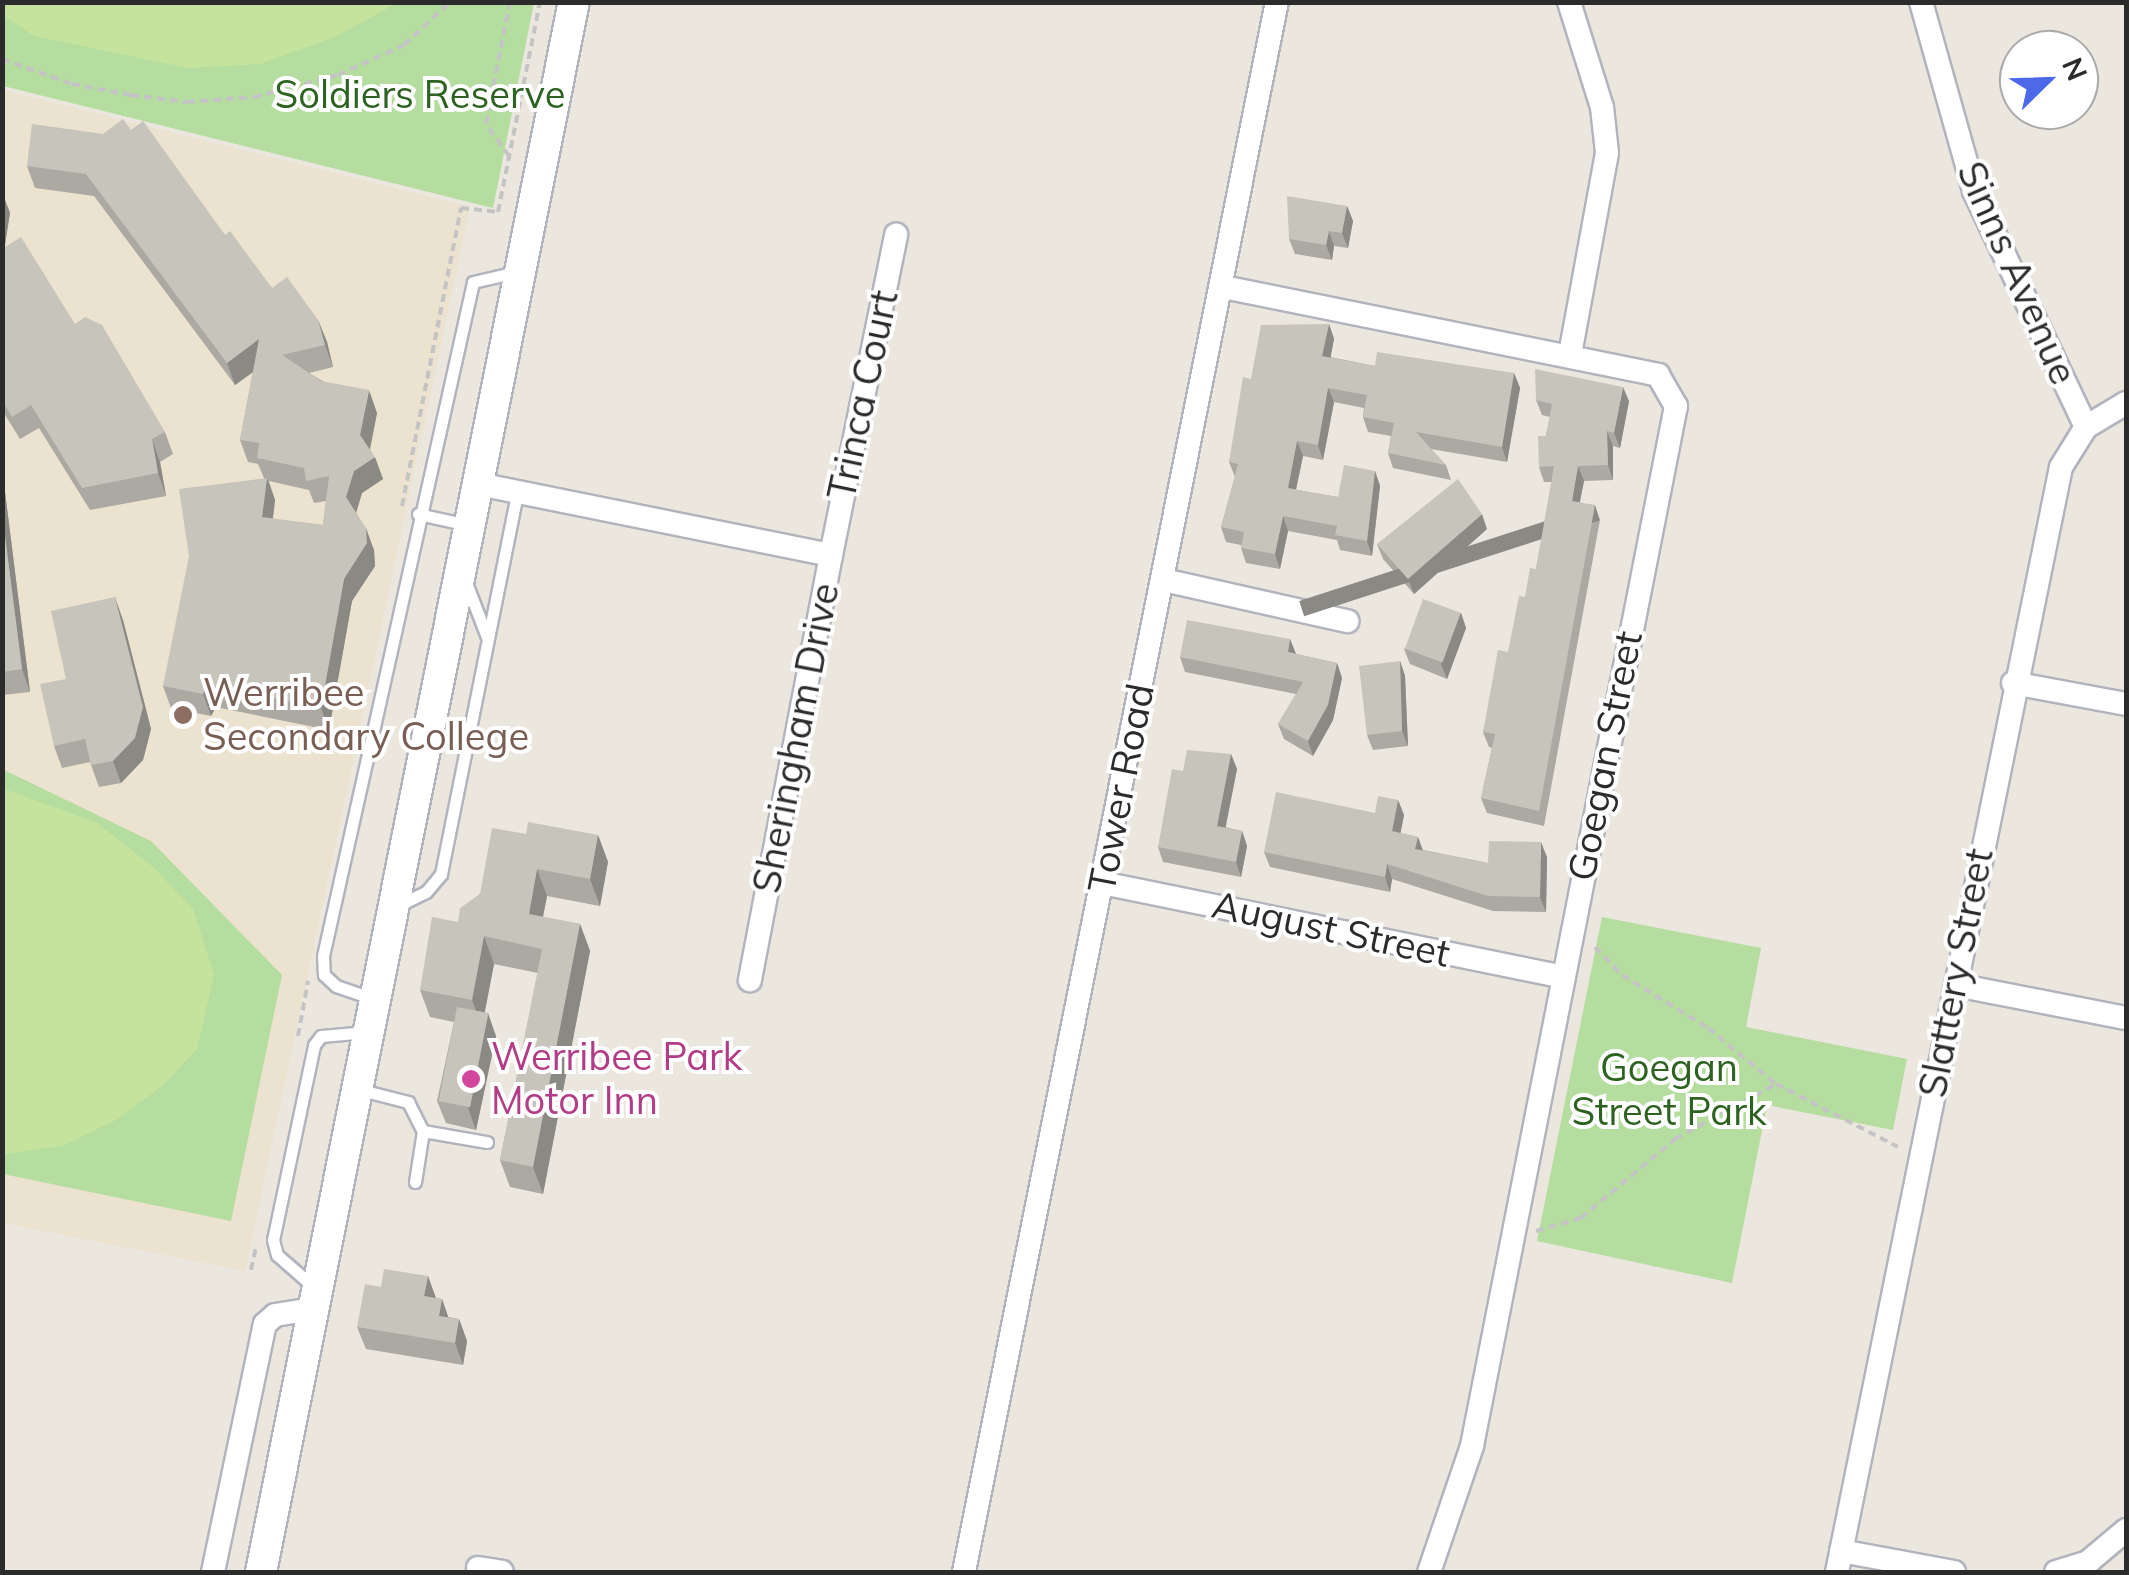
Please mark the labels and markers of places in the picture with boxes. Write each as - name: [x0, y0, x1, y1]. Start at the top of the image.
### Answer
- place label: Werribee Secondary College: [203, 670, 529, 759]
- marker: Werribee Secondary College: [172, 704, 194, 726]
- place label: Werribee Park Motor Inn: [491, 1034, 742, 1124]
- marker: Werribee Park Motor Inn: [460, 1068, 482, 1090]

